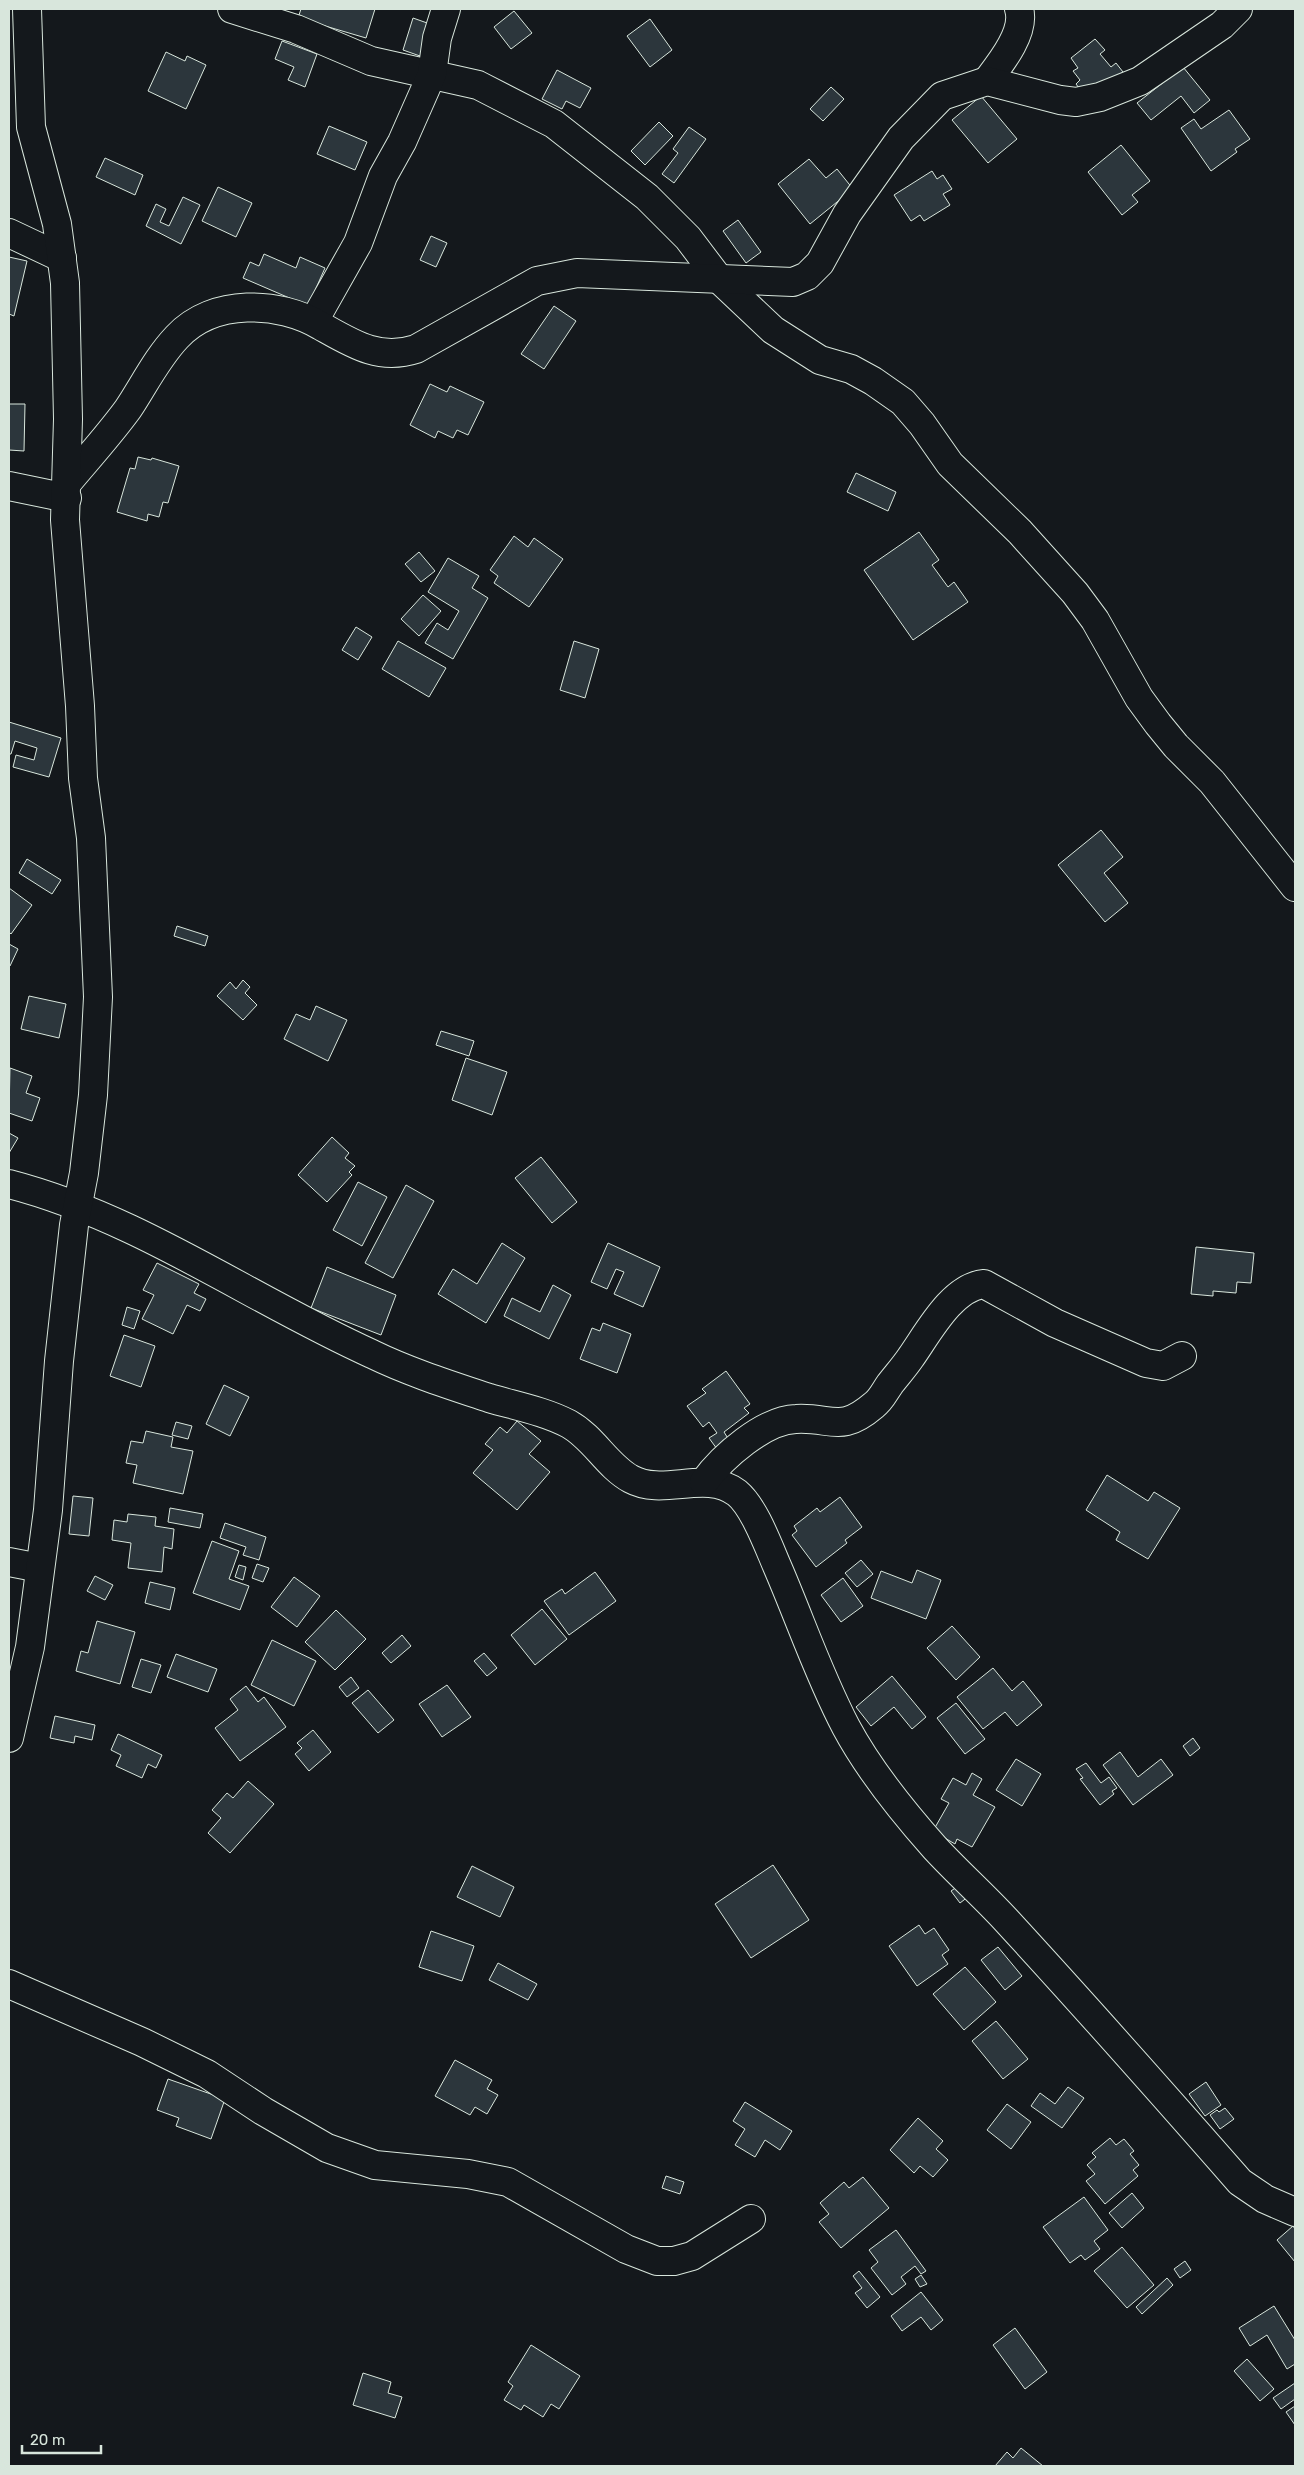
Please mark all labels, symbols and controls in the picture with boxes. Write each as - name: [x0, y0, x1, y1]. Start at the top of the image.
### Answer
- scale bar: [22, 2422, 101, 2454]
- text: 20 m: [30, 2431, 65, 2449]

